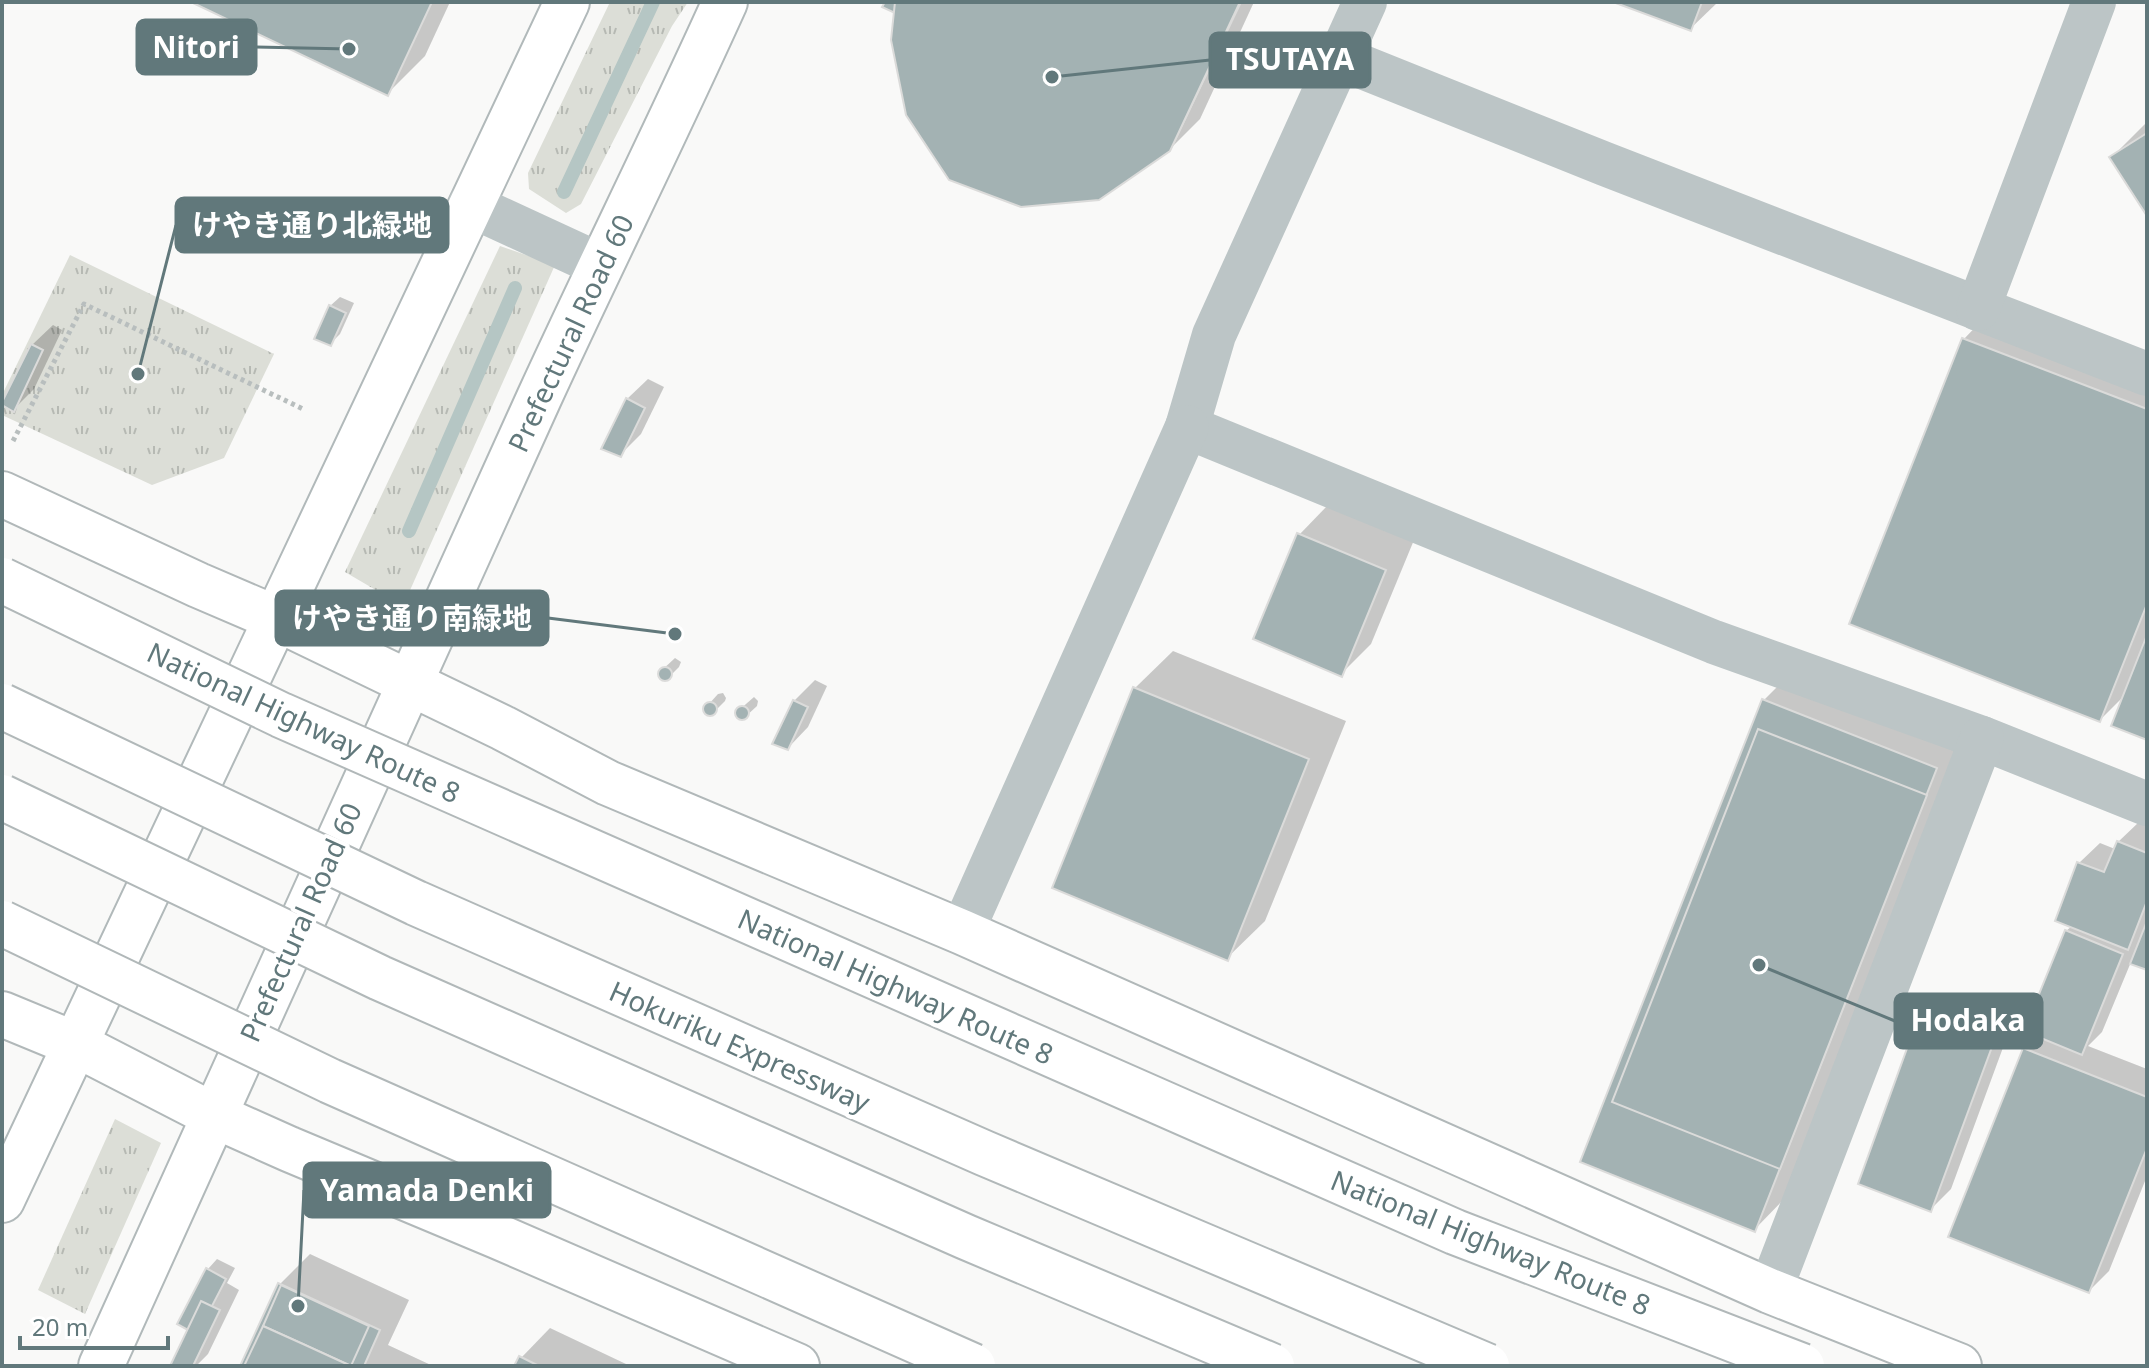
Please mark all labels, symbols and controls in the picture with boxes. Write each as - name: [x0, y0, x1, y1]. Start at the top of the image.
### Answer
- callout: Nitori: [137, 20, 256, 74]
- text: Nitori: [152, 26, 240, 67]
- callout: TSUTAYA: [1210, 33, 1370, 87]
- text: TSUTAYA: [1226, 38, 1354, 79]
- callout: けやき通り北緑地: [176, 198, 448, 252]
- text: けやき通り北緑地: [192, 204, 432, 245]
- street label: Prefectural Road 60: [498, 208, 642, 458]
- callout: けやき通り南緑地: [276, 591, 548, 645]
- text: けやき通り南緑地: [292, 597, 532, 638]
- street label: National Highway Route 8: [141, 633, 467, 811]
- street label: Prefectural Road 60: [230, 797, 370, 1047]
- street label: National Highway Route 8: [732, 899, 1060, 1073]
- street label: Hokuriku Expressway: [604, 971, 877, 1121]
- callout: Hodaka: [1895, 994, 2042, 1048]
- text: Hodaka: [1910, 999, 2026, 1040]
- street label: National Highway Route 8: [1326, 1160, 1656, 1324]
- callout: Yamada Denki: [304, 1163, 550, 1217]
- text: Yamada Denki: [320, 1169, 534, 1210]
- scale bar: [20, 1300, 168, 1350]
- text: 20 m: [32, 1310, 88, 1343]

